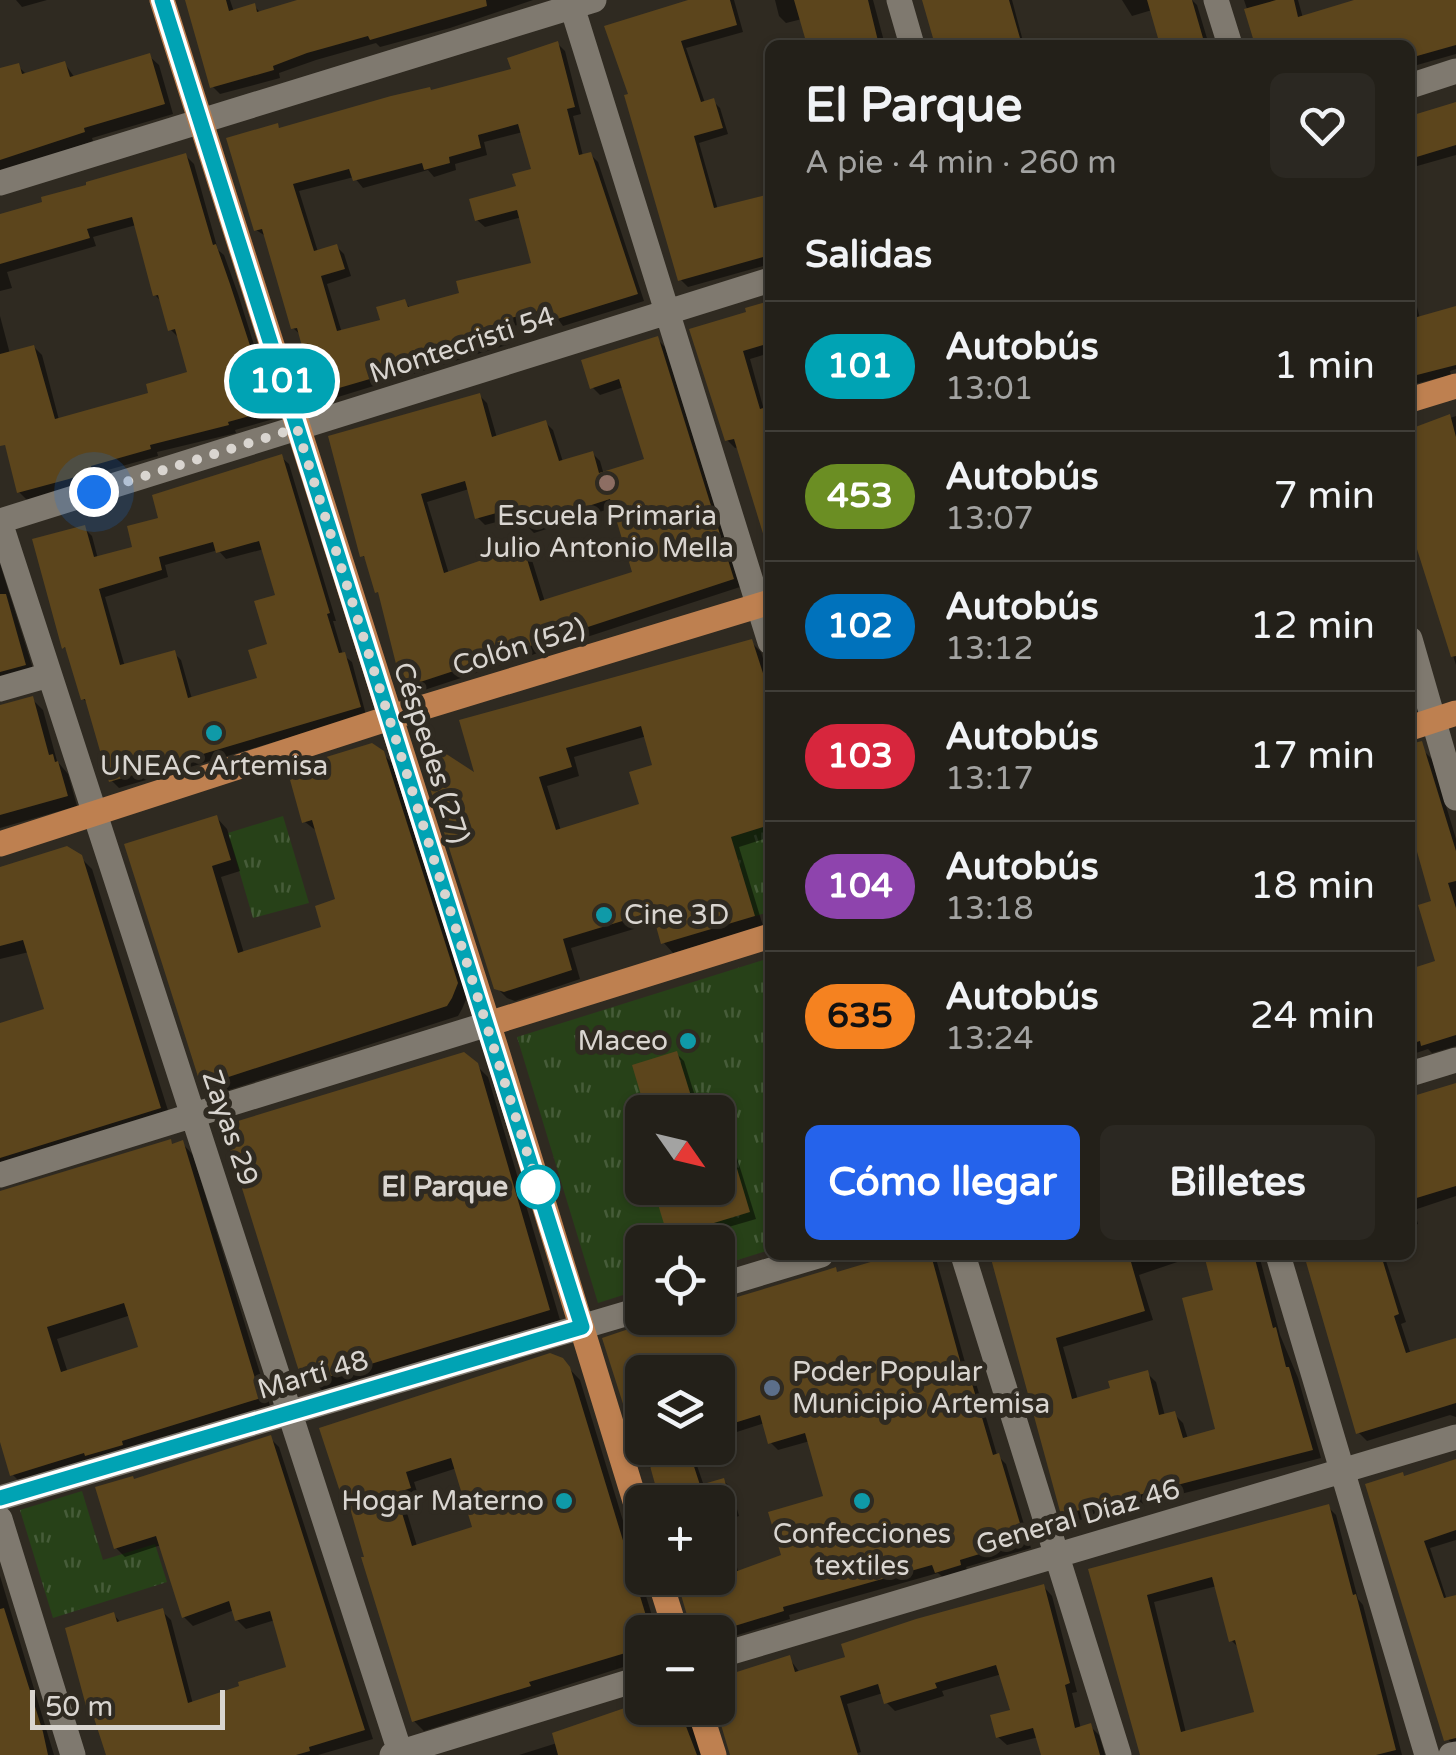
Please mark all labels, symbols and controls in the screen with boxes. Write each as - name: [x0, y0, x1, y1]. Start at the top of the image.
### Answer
- button: heart: [1270, 73, 1375, 178]
- text: El Parque: [805, 77, 1022, 135]
- text: A pie · 4 min · 260 m: [805, 144, 1117, 182]
- text: Salidas: [805, 232, 932, 278]
- street label: Montecristi 54: [365, 299, 559, 391]
- text: Autobús: [945, 324, 1099, 370]
- text: 1 min: [1274, 343, 1375, 389]
- text: 101: [827, 345, 893, 387]
- line badge: 101: [224, 348, 340, 414]
- text: 101: [249, 360, 315, 402]
- text: 13:01: [945, 370, 1034, 408]
- text: Autobús: [945, 454, 1099, 500]
- your location: [69, 467, 119, 517]
- marker: Escuela Primaria Julio Antonio Mella: [596, 472, 618, 494]
- text: 7 min: [1274, 473, 1375, 519]
- text: 453: [827, 475, 893, 517]
- place label: Escuela Primaria Julio Antonio Mella: [480, 499, 734, 565]
- text: 13:07: [945, 500, 1034, 538]
- text: Autobús: [945, 584, 1099, 630]
- text: 12 min: [1250, 603, 1375, 649]
- text: 102: [827, 605, 893, 647]
- street label: Colón (52): [449, 611, 589, 683]
- text: 13:12: [945, 630, 1034, 668]
- street label: Céspedes (27): [386, 658, 476, 848]
- text: Autobús: [945, 714, 1099, 760]
- marker: UNEAC Artemisa: [203, 722, 225, 744]
- text: 17 min: [1250, 733, 1375, 779]
- text: 103: [827, 735, 893, 777]
- place label: UNEAC Artemisa: [100, 749, 328, 783]
- text: 13:17: [945, 760, 1034, 798]
- text: Autobús: [945, 844, 1099, 890]
- text: 18 min: [1250, 863, 1375, 909]
- text: 104: [827, 865, 893, 907]
- text: 13:18: [945, 890, 1034, 928]
- place label: Cine 3D: [624, 898, 729, 932]
- marker: Cine 3D: [593, 904, 615, 926]
- text: Autobús: [945, 974, 1099, 1020]
- text: 24 min: [1250, 993, 1375, 1039]
- text: 635: [827, 995, 893, 1037]
- text: 13:24: [945, 1020, 1034, 1058]
- place label: Maceo: [578, 1024, 668, 1058]
- marker: Maceo: [677, 1030, 699, 1052]
- street label: Zayas 29: [194, 1066, 266, 1190]
- north arrow: [625, 1095, 735, 1205]
- map controls: [625, 1095, 735, 1725]
- button: Cómo llegar: [805, 1125, 1080, 1240]
- button: Billetes: [1100, 1125, 1375, 1240]
- marker: El Parque: [517, 1166, 559, 1208]
- place label: El Parque: [381, 1170, 508, 1204]
- button: locate: [625, 1225, 735, 1335]
- street label: Martí 48: [254, 1343, 372, 1407]
- button: layers: [625, 1355, 735, 1465]
- place label: Poder Popular Municipio Artemisa: [792, 1355, 1050, 1421]
- marker: Poder Popular Municipio Artemisa: [761, 1377, 783, 1399]
- street label: General Díaz 46: [972, 1472, 1184, 1562]
- place label: Hogar Materno: [341, 1484, 544, 1518]
- button: +: [625, 1485, 735, 1595]
- marker: Hogar Materno: [553, 1490, 575, 1512]
- marker: Confecciones textiles: [851, 1490, 873, 1512]
- place label: Confecciones textiles: [773, 1517, 951, 1583]
- button: −: [625, 1615, 735, 1725]
- scale bar: [30, 1685, 225, 1730]
- text: 50 m: [45, 1690, 113, 1724]

